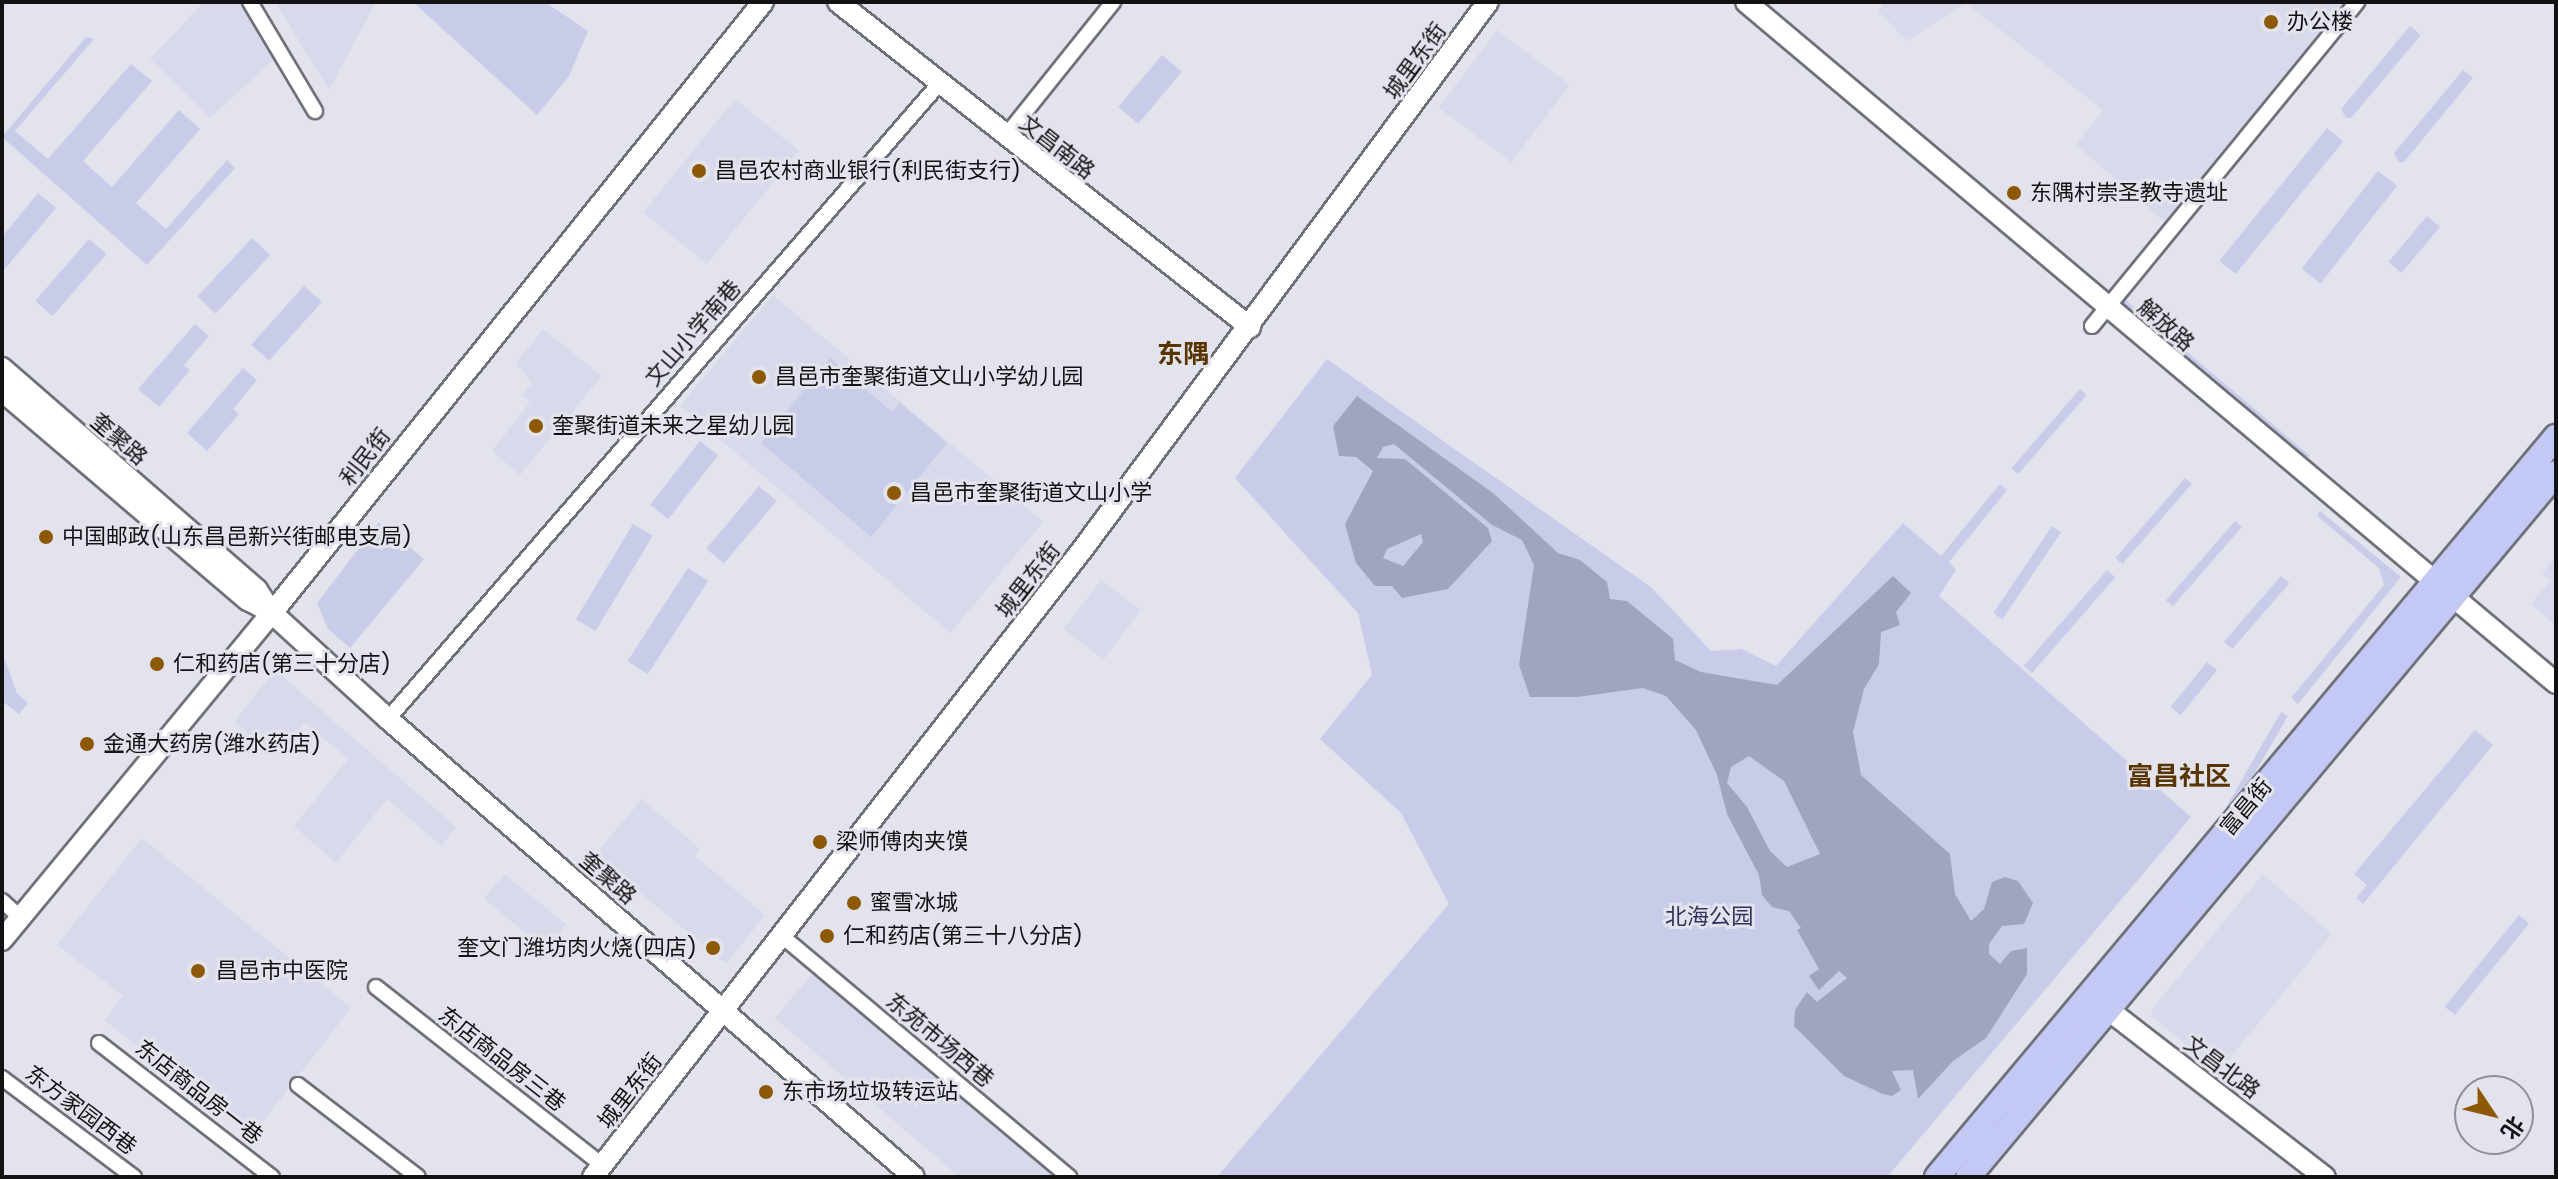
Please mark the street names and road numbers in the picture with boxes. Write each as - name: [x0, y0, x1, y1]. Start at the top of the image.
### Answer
- street label: 城里东街: [1378, 18, 1452, 104]
- street label: 文昌南路: [1014, 110, 1100, 184]
- street label: 文山小学南巷: [640, 275, 746, 391]
- street label: 解放路: [2132, 293, 2200, 357]
- street label: 奎聚路: [85, 407, 153, 471]
- street label: 利民街: [334, 423, 396, 491]
- street label: 城里东街: [991, 537, 1065, 623]
- street label: 富昌街: [2215, 773, 2277, 841]
- street label: 奎聚路: [574, 846, 642, 910]
- street label: 东苑市场西巷: [881, 987, 999, 1093]
- street label: 东店商品房三巷: [433, 1001, 571, 1117]
- street label: 文昌北路: [2179, 1030, 2265, 1104]
- street label: 东店商品房一巷: [130, 1034, 268, 1150]
- street label: 城里东街: [593, 1048, 667, 1134]
- street label: 东方家园西巷: [20, 1060, 142, 1160]

